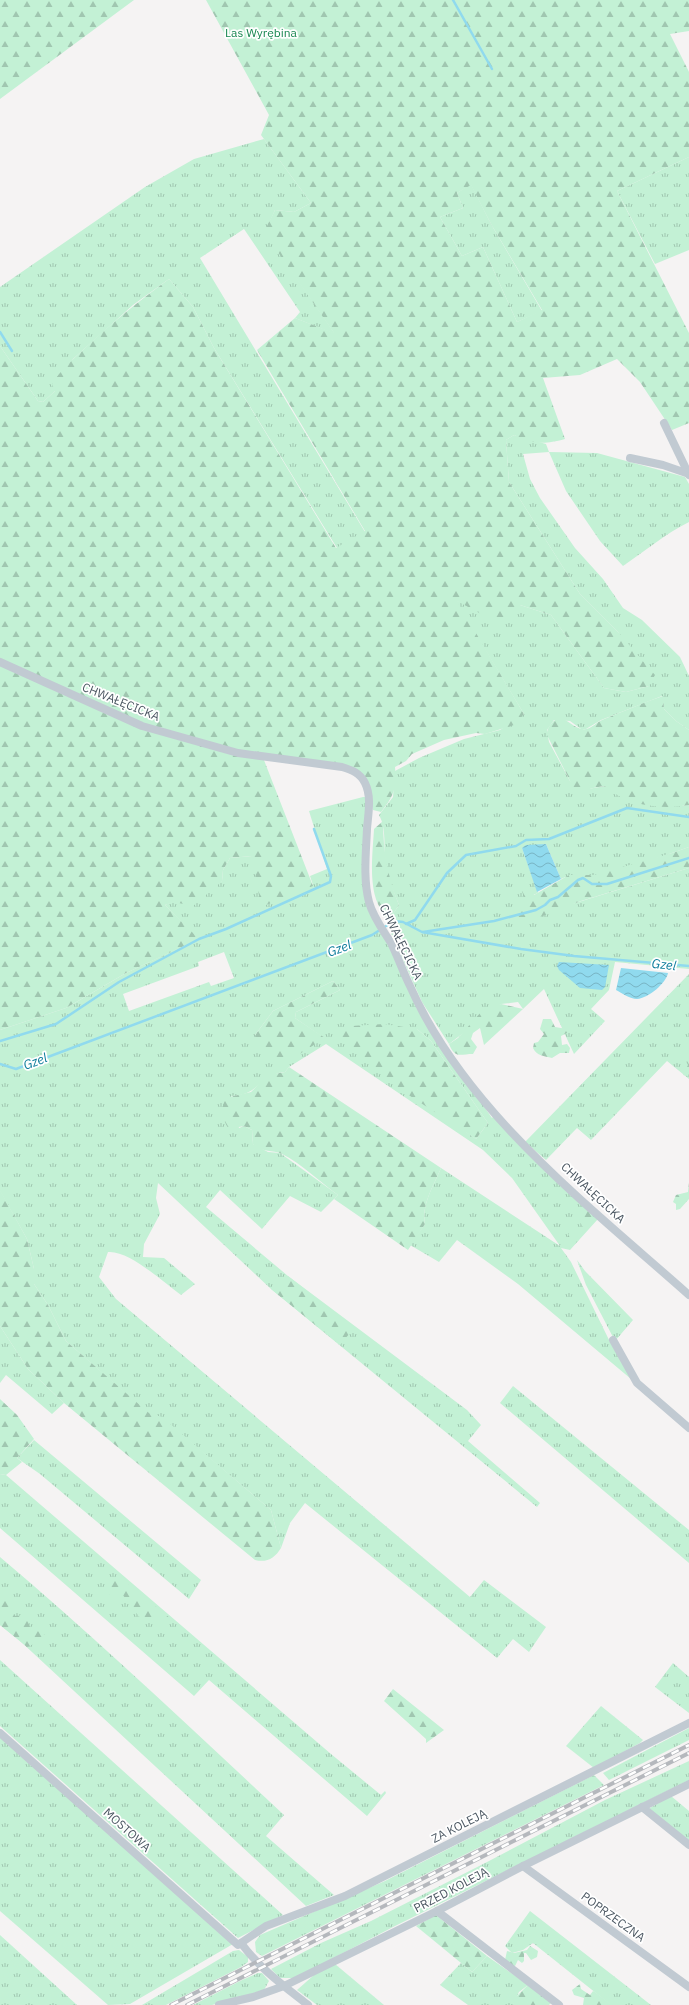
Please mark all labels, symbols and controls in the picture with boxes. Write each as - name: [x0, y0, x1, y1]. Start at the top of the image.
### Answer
- park label: Las Wyrębina: [225, 25, 298, 40]
- street label: CHWAŁĘCICKA: [80, 679, 162, 724]
- street label: CHWAŁĘCICKA: [377, 901, 426, 982]
- water label: Gzel: [325, 936, 354, 961]
- water label: Gzel: [651, 955, 678, 974]
- water label: Gzel: [21, 1049, 50, 1074]
- street label: CHWAŁĘCICKA: [558, 1159, 629, 1226]
- street label: MOSTOWA: [101, 1804, 154, 1855]
- street label: ZA KOLEJĄ: [429, 1805, 489, 1846]
- street label: PRZED KOLEJĄ: [411, 1864, 491, 1915]
- street label: POPRZECZNA: [578, 1888, 648, 1945]

